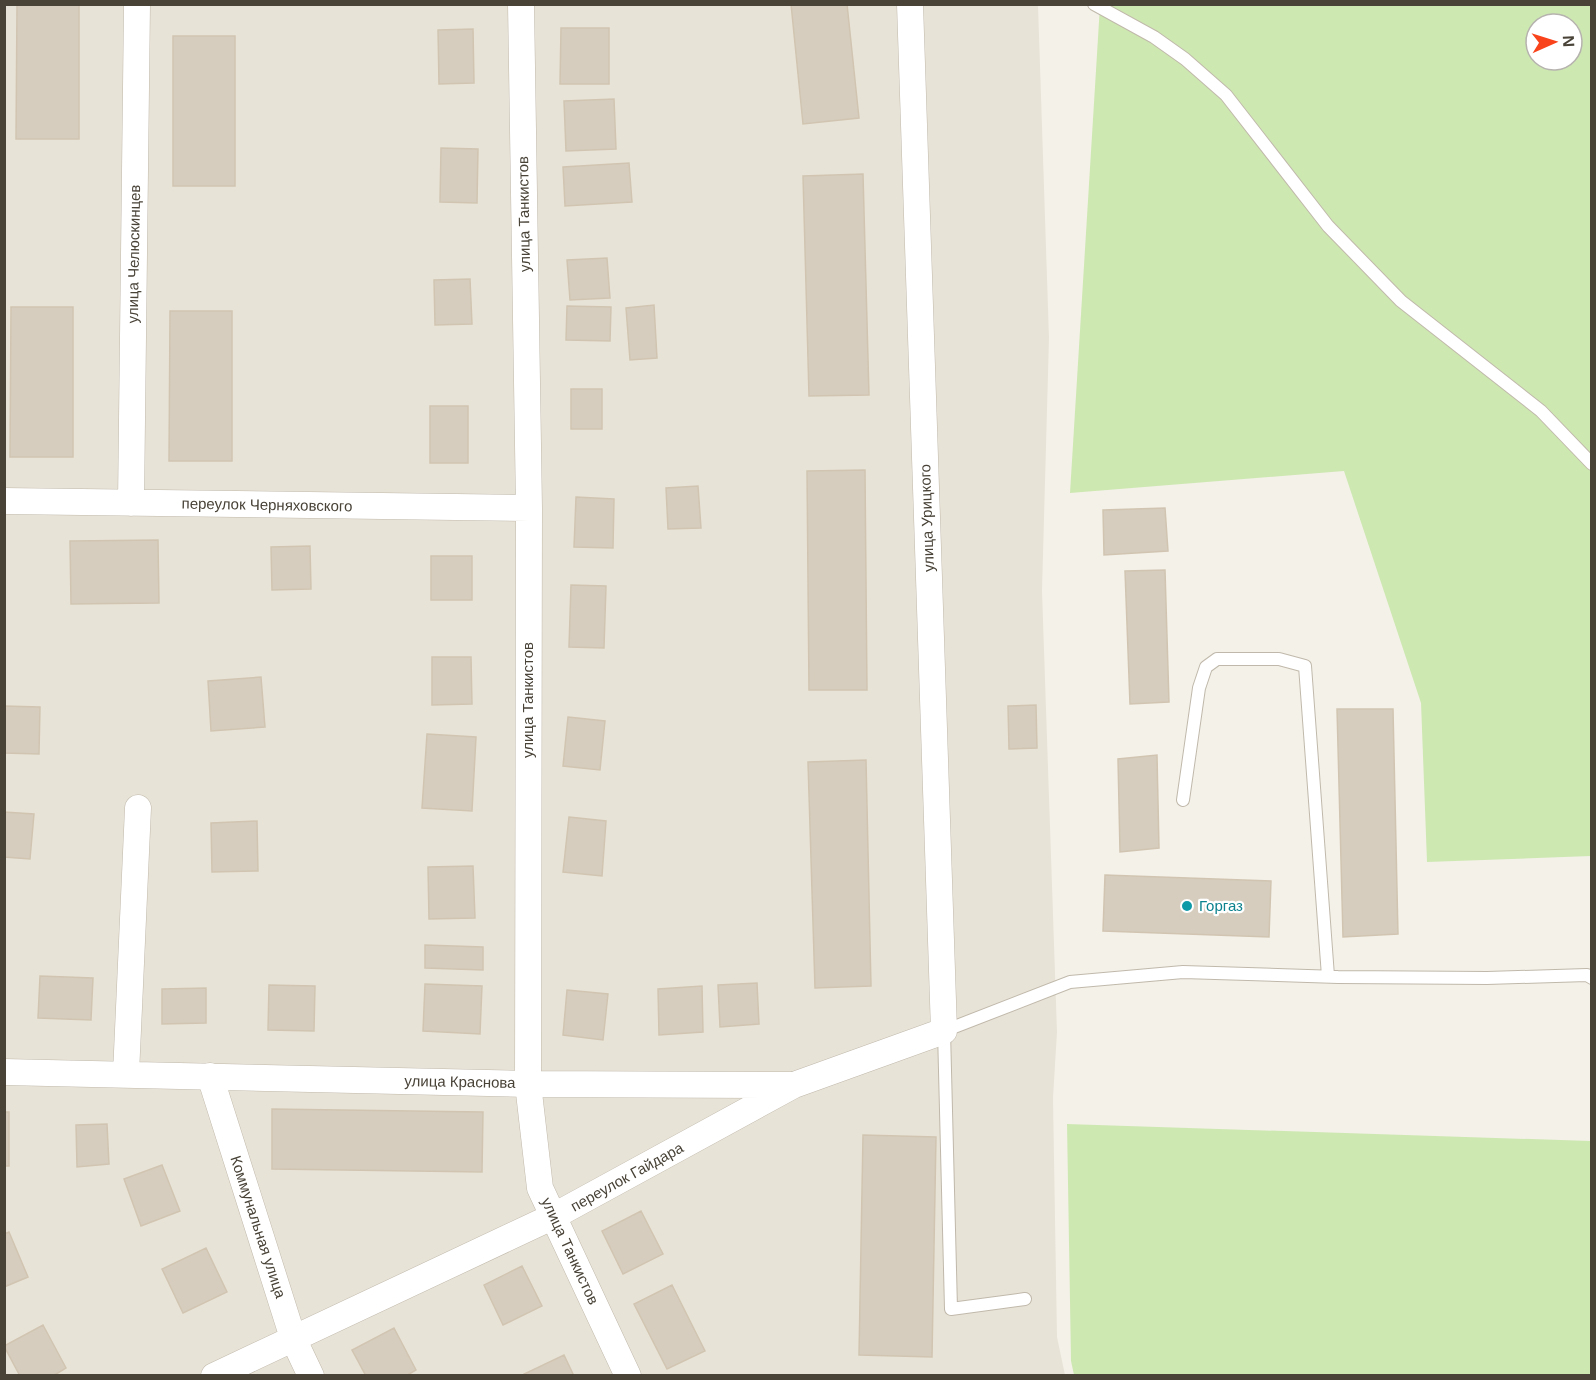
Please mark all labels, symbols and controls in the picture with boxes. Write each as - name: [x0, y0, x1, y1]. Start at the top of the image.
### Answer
- north arrow: [1524, 12, 1584, 72]
- text: N: [1560, 35, 1577, 47]
- street label: улица Танкистов: [514, 156, 533, 272]
- street label: улица Челюскинцев: [124, 184, 143, 323]
- street label: улица Урицкого: [916, 464, 937, 572]
- street label: переулок Черняховского: [181, 495, 353, 514]
- street label: улица Танкистов: [519, 642, 536, 758]
- place label: Горгаз: [1199, 897, 1243, 914]
- marker: Горгаз: [1180, 899, 1194, 913]
- street label: улица Краснова: [404, 1072, 516, 1091]
- street label: переулок Гайдара: [568, 1138, 687, 1215]
- street label: Коммунальная улица: [227, 1153, 290, 1301]
- street label: улица Танкистов: [538, 1195, 603, 1307]

